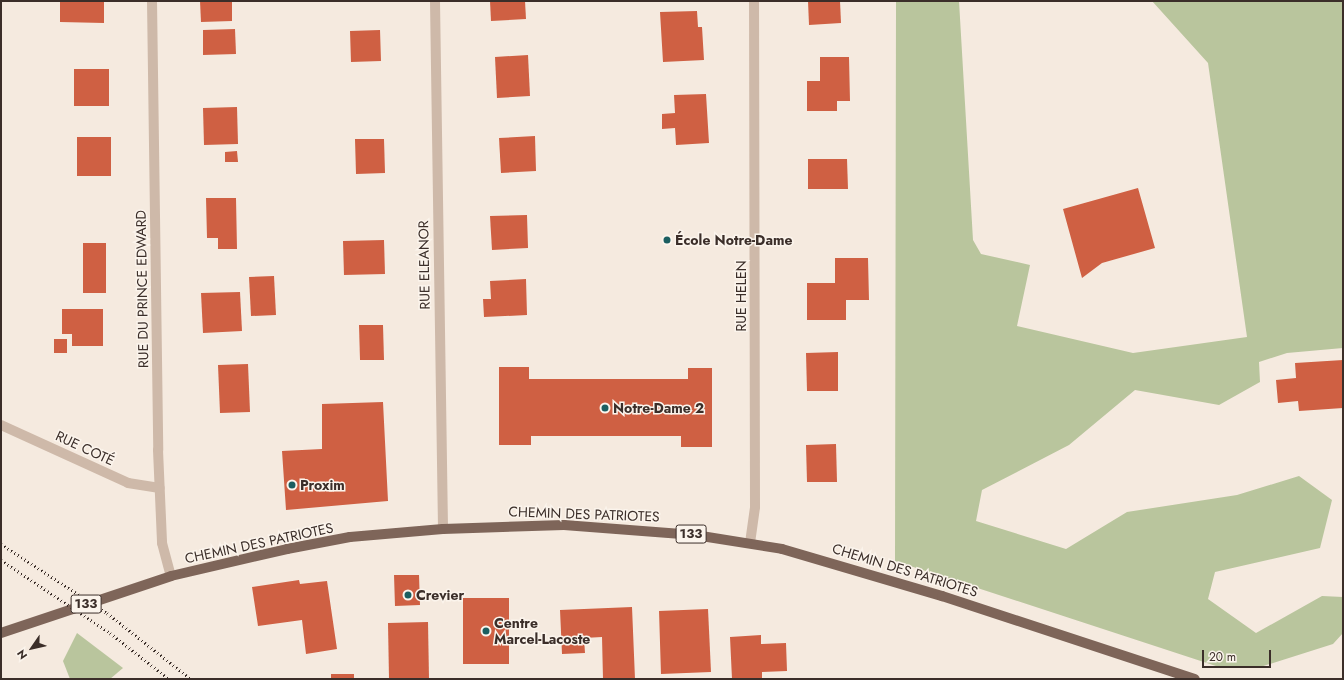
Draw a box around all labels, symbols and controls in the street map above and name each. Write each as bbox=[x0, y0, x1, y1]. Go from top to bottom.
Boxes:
street label: RUE DU PRINCE EDWARD bbox=[132, 210, 152, 368]
street label: RUE ELEANOR bbox=[415, 220, 433, 310]
place label: École Notre-Dame bbox=[675, 232, 792, 248]
marker: École Notre-Dame bbox=[662, 235, 672, 245]
street label: RUE HELEN bbox=[733, 260, 749, 332]
place label: Notre-Dame 2 bbox=[613, 400, 704, 416]
marker: Notre-Dame 2 bbox=[600, 403, 610, 413]
street label: RUE COTÉ bbox=[53, 427, 117, 469]
place label: Proxim bbox=[300, 477, 345, 493]
marker: Proxim bbox=[287, 480, 297, 490]
street label: CHEMIN DES PATRIOTES bbox=[508, 503, 660, 525]
street label: CHEMIN DES PATRIOTES bbox=[183, 519, 335, 567]
road number: 133 bbox=[675, 523, 707, 545]
street label: CHEMIN DES PATRIOTES bbox=[830, 540, 980, 600]
place label: Crevier bbox=[416, 587, 464, 603]
marker: Crevier bbox=[403, 590, 413, 600]
road number: 133 bbox=[70, 593, 102, 615]
place label: Centre Marcel-Lacoste bbox=[494, 615, 590, 648]
marker: Centre Marcel-Lacoste bbox=[481, 626, 491, 636]
north arrow bbox=[12, 628, 52, 668]
scale bar bbox=[1204, 642, 1273, 668]
text: N bbox=[13, 647, 31, 663]
text: 20 m bbox=[1209, 648, 1236, 666]

